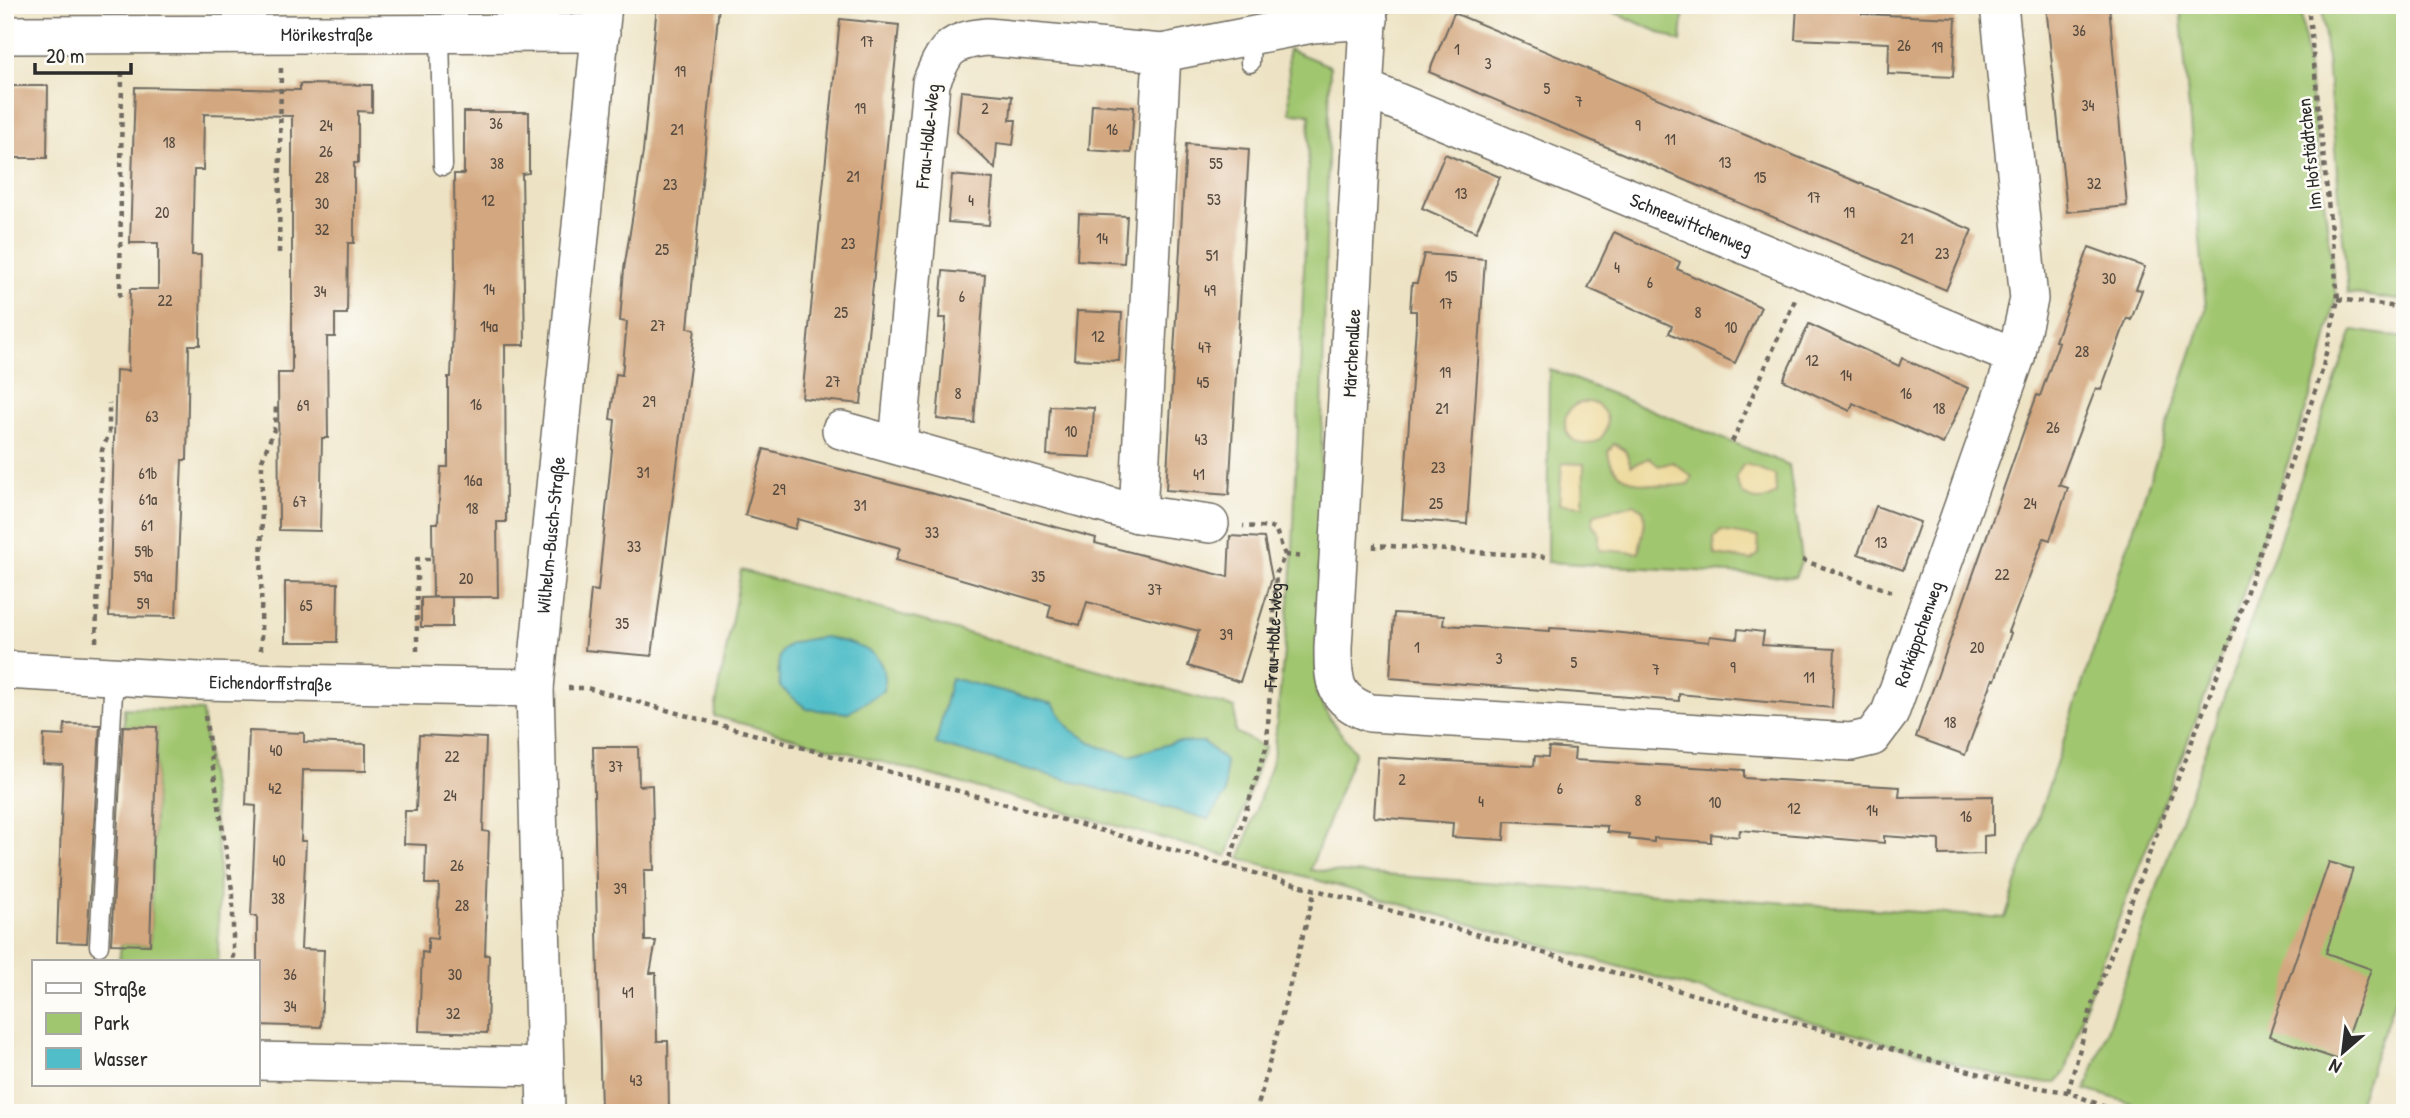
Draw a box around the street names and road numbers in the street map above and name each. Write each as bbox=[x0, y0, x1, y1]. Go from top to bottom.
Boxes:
street label: Mörikestraße bbox=[281, 21, 374, 47]
street label: Frau-Holle-Weg bbox=[908, 82, 945, 191]
street label: Im Hofstädtchen bbox=[2290, 97, 2328, 211]
street label: Schneewittchenweg bbox=[1626, 186, 1757, 260]
street label: Märchenallee bbox=[1336, 308, 1366, 398]
street label: Wilhelm-Busch-Straße bbox=[530, 455, 571, 615]
street label: Rotkäppchenweg bbox=[1887, 577, 1949, 690]
street label: Frau-Holle-Weg bbox=[1257, 582, 1289, 689]
street label: Eichendorffstraße bbox=[209, 668, 333, 697]

